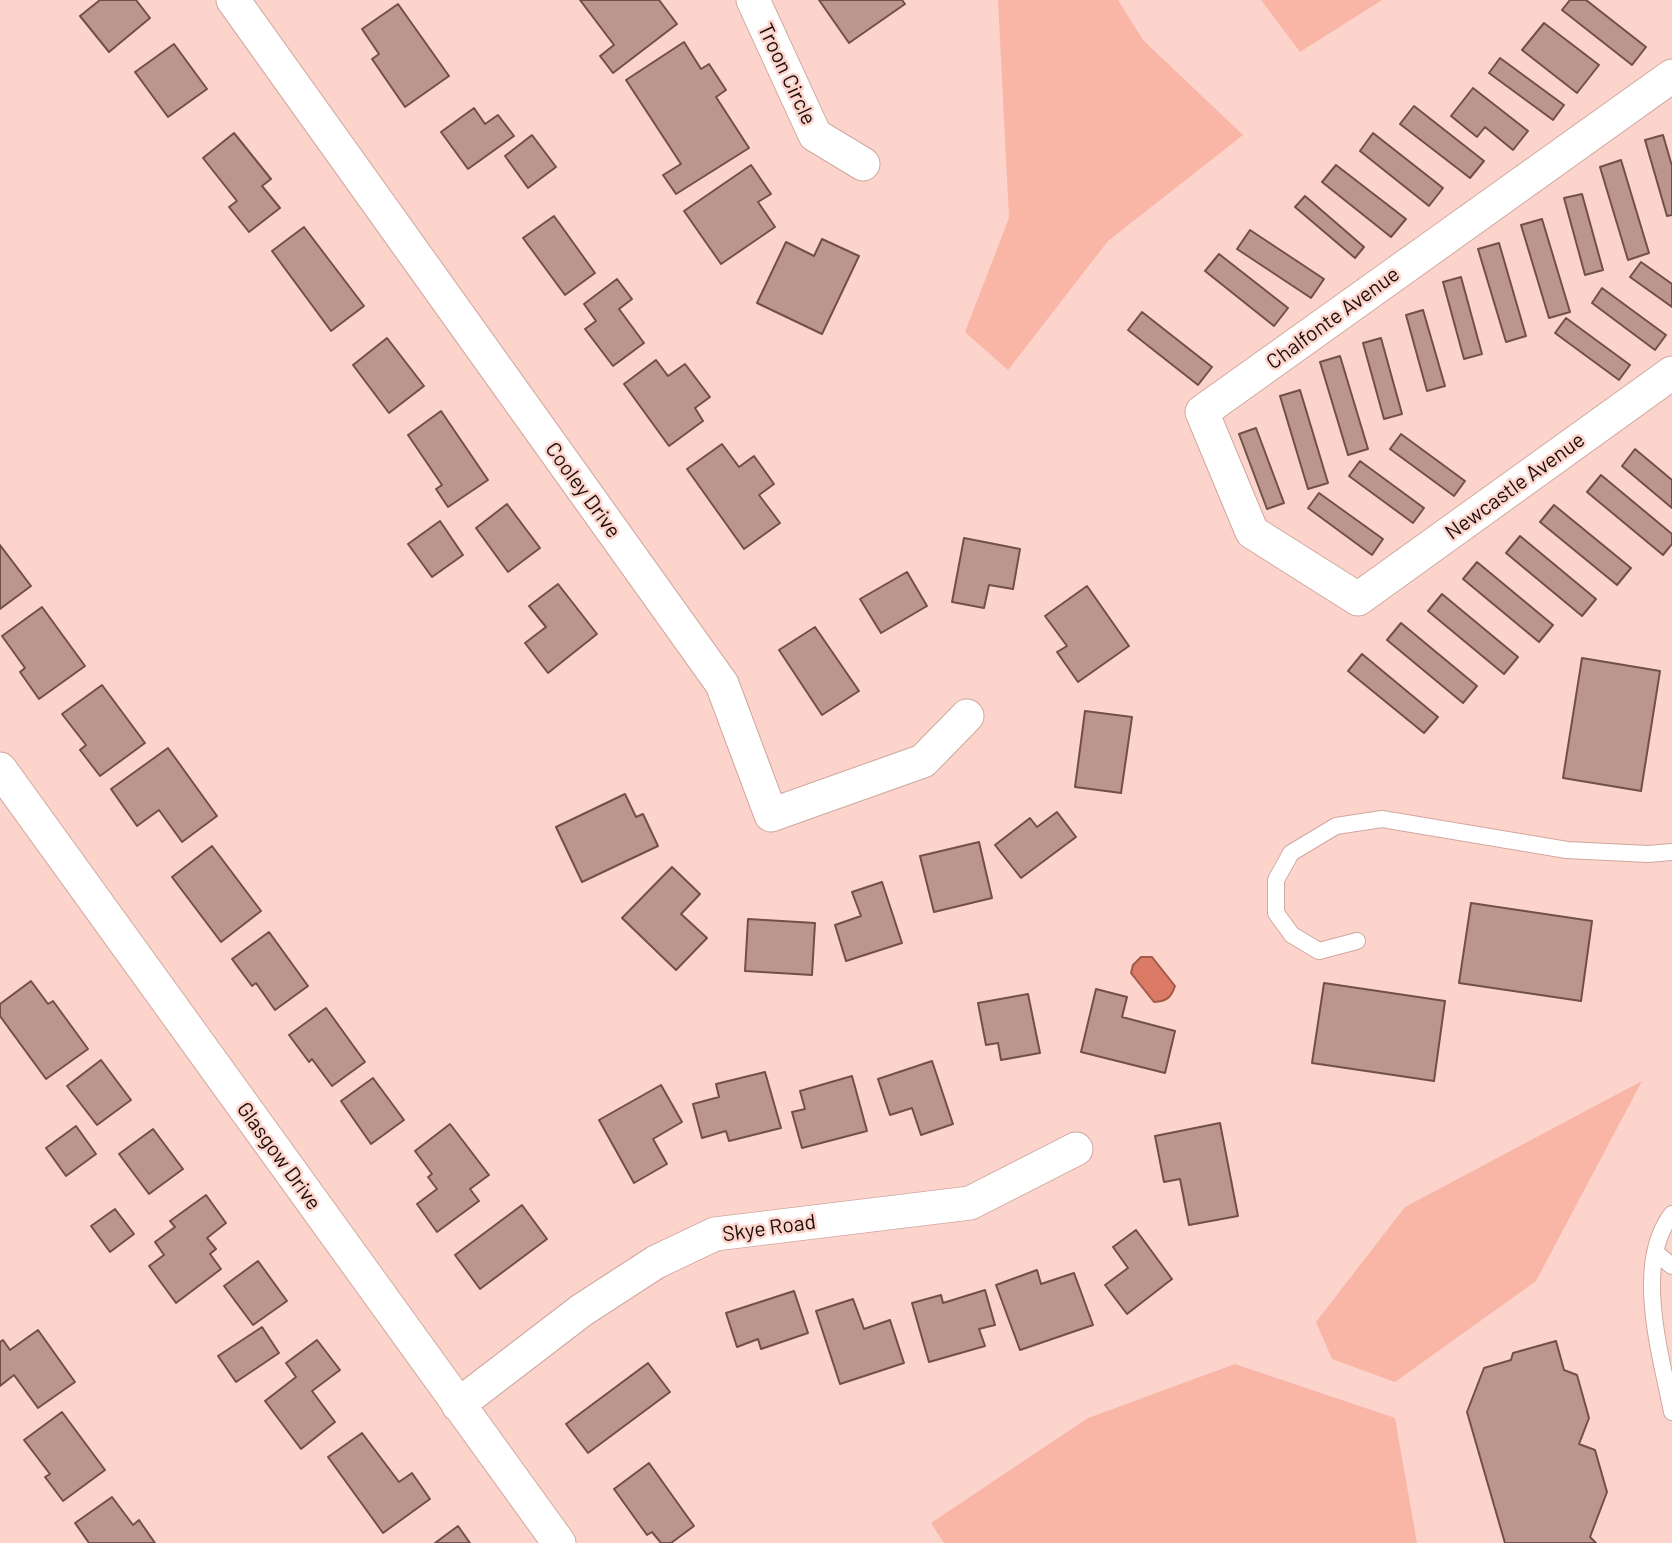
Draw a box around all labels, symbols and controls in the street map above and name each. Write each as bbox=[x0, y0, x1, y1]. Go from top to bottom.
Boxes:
street label: Troon Circle bbox=[752, 19, 822, 129]
street label: Chalfonte Avenue bbox=[1262, 261, 1404, 375]
street label: Newcastle Avenue bbox=[1440, 427, 1590, 545]
street label: Cooley Drive bbox=[540, 437, 626, 543]
street label: Glasgow Drive bbox=[232, 1097, 326, 1215]
street label: Skye Road bbox=[721, 1209, 817, 1247]

